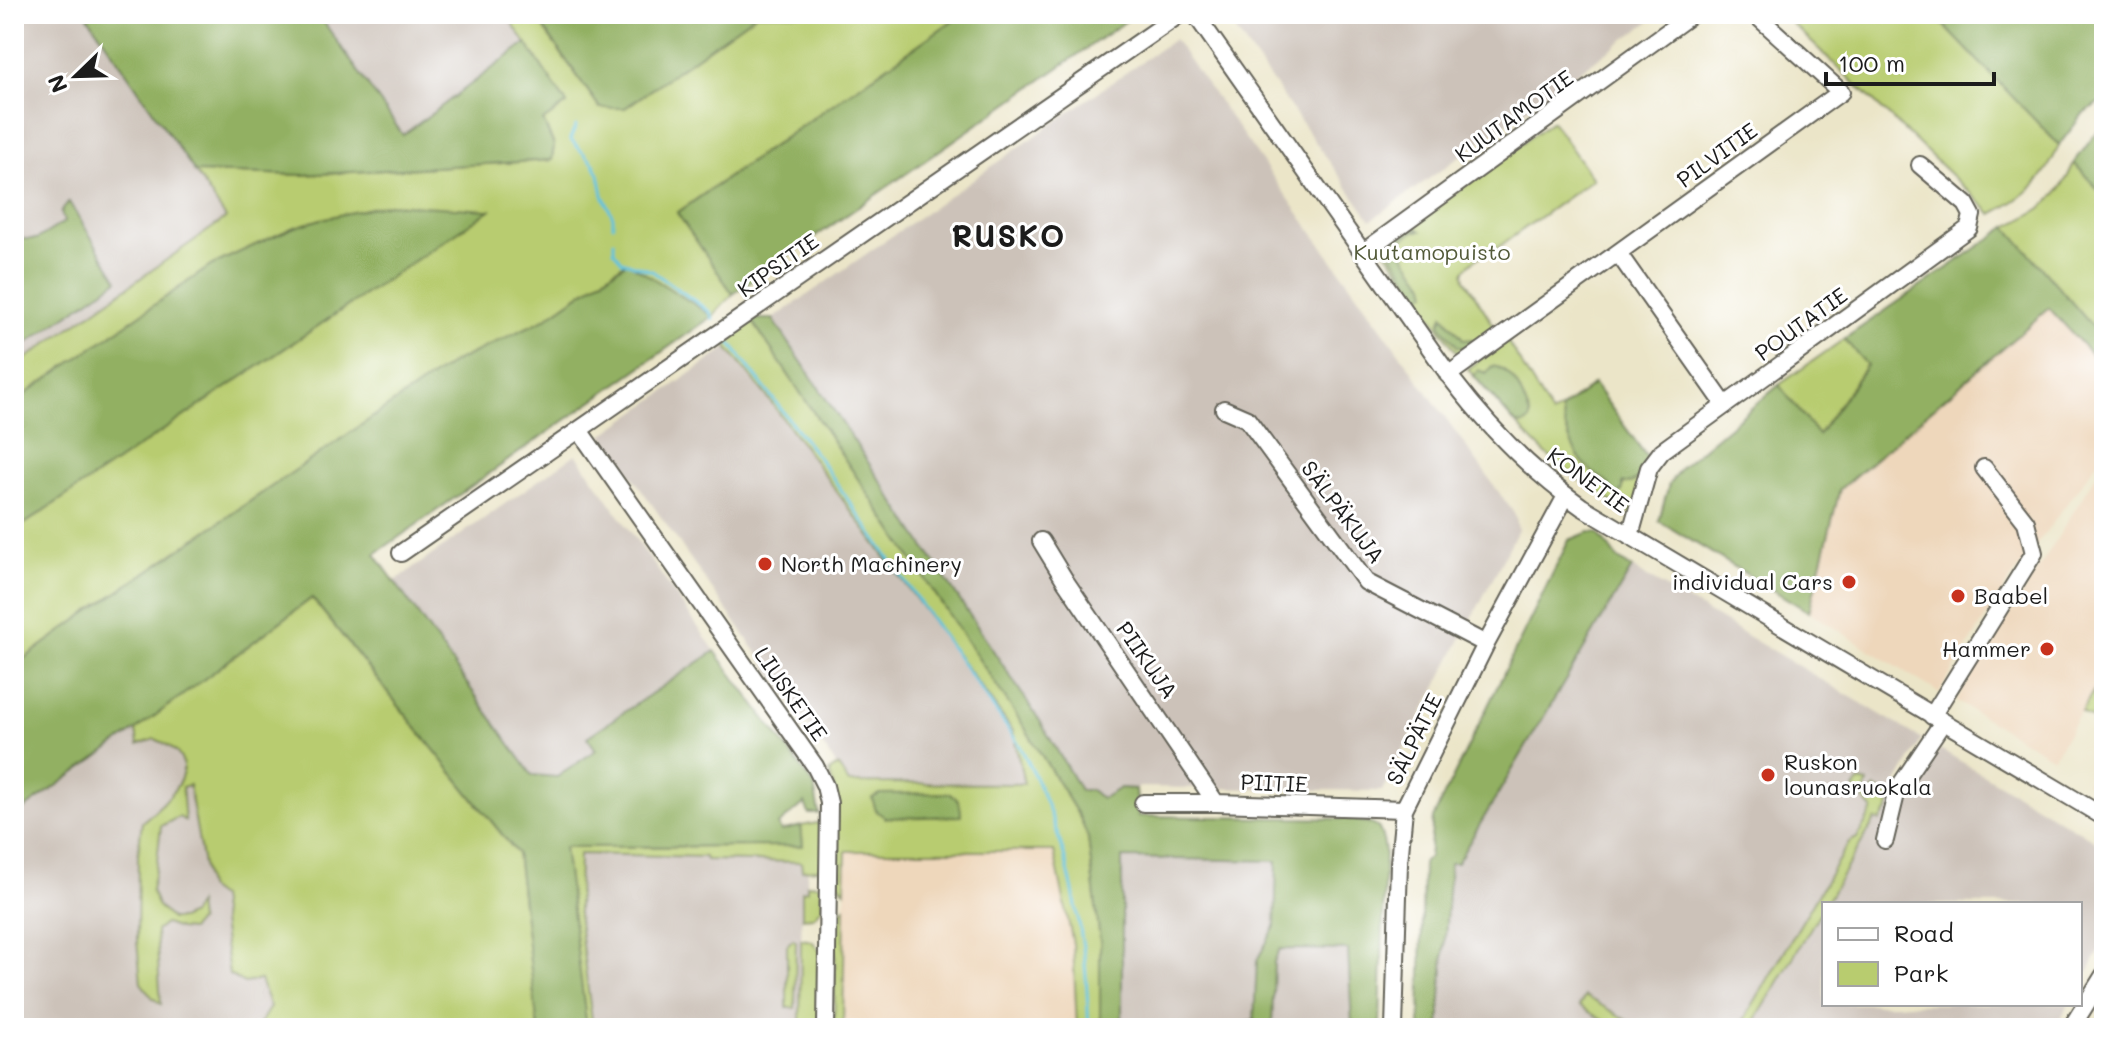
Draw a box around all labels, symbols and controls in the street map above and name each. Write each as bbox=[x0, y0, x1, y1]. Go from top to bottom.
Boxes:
north arrow bbox=[36, 36, 116, 116]
scale bar bbox=[1826, 36, 1994, 86]
text: 100 m bbox=[1838, 47, 1905, 78]
street label: KUUTAMOTIE bbox=[1449, 63, 1579, 168]
text: N bbox=[41, 71, 74, 97]
street label: PILVITIE bbox=[1671, 116, 1763, 194]
district label: RUSKO bbox=[952, 215, 1066, 255]
street label: KIPSITIE bbox=[731, 226, 824, 303]
park label: Kuutamopuisto bbox=[1353, 237, 1511, 266]
street label: POUTATIE bbox=[1749, 280, 1853, 367]
street label: KONETIE bbox=[1542, 440, 1635, 519]
street label: SÄLPÄKUJA bbox=[1295, 454, 1392, 569]
place label: North Machinery bbox=[781, 549, 962, 578]
marker: North Machinery bbox=[756, 555, 774, 573]
place label: individual Cars bbox=[1672, 567, 1833, 596]
marker: individual Cars bbox=[1840, 573, 1858, 591]
place label: Baabel bbox=[1974, 581, 2048, 610]
marker: Baabel bbox=[1949, 587, 1967, 605]
street label: PIIKUJA bbox=[1110, 615, 1185, 704]
place label: Hammer bbox=[1942, 634, 2031, 663]
marker: Hammer bbox=[2038, 640, 2056, 658]
street label: LIUSKETIE bbox=[748, 641, 834, 747]
street label: SÄLPÄTIE bbox=[1379, 688, 1448, 789]
place label: Ruskon lounasruokala bbox=[1784, 747, 1932, 801]
marker: Ruskon lounasruokala bbox=[1759, 766, 1777, 784]
street label: PIITIE bbox=[1240, 767, 1308, 798]
legend bbox=[1822, 902, 2082, 1006]
text: Road bbox=[1894, 917, 1954, 948]
text: Park bbox=[1894, 957, 1948, 988]

